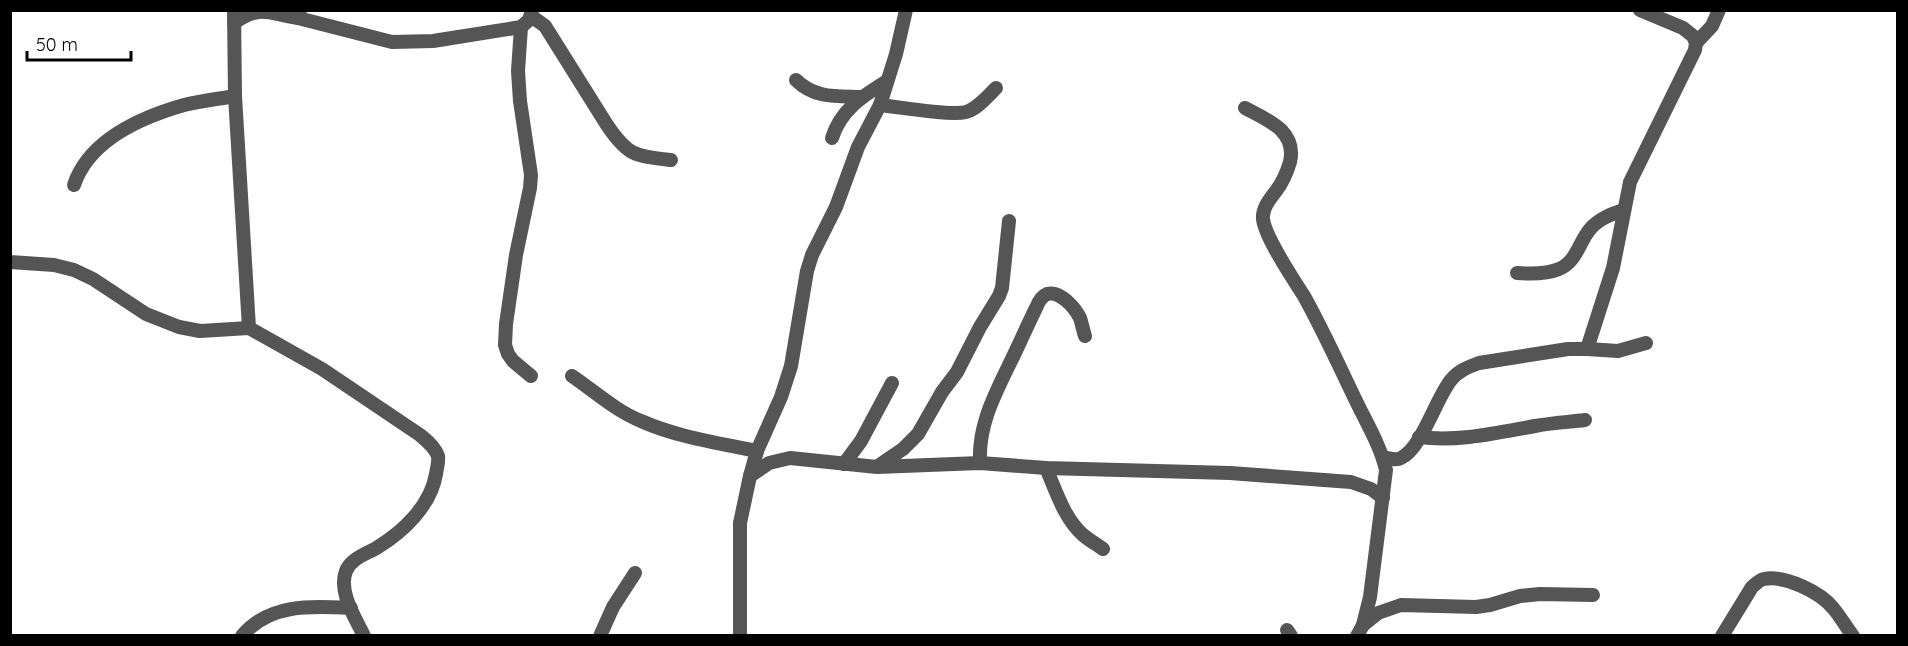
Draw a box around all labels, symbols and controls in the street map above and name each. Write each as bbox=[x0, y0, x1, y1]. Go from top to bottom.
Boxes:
scale bar bbox=[27, 24, 130, 62]
text: 50 m bbox=[36, 33, 78, 56]

